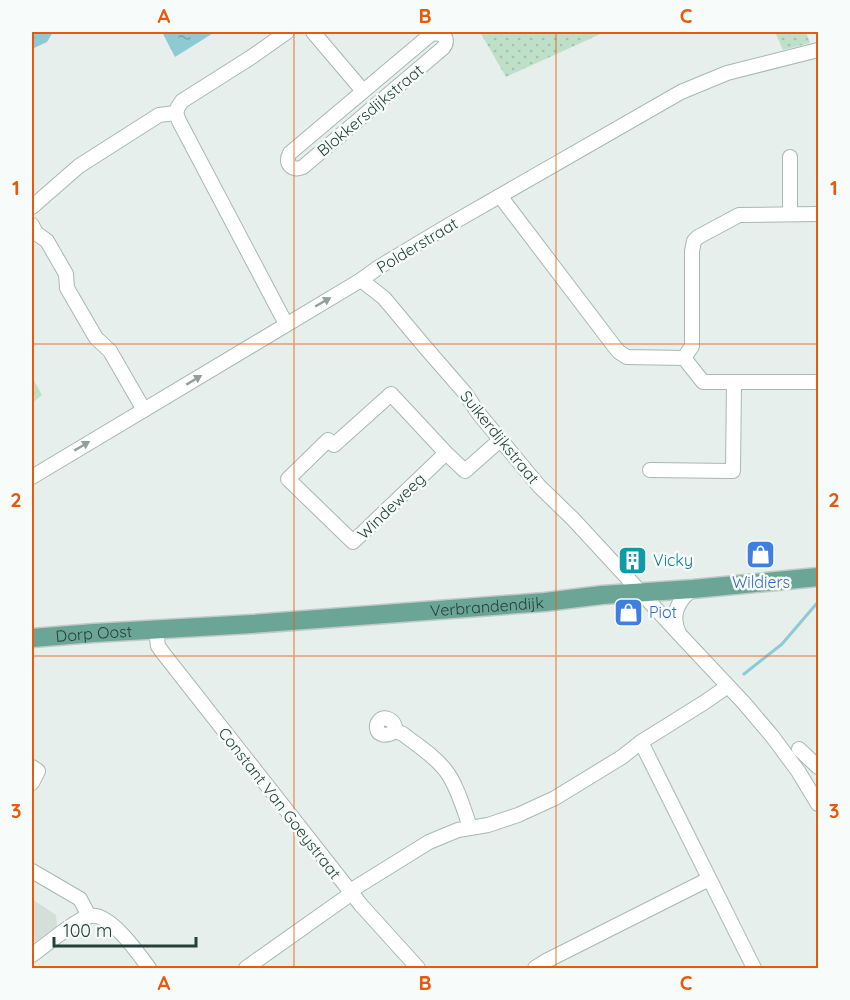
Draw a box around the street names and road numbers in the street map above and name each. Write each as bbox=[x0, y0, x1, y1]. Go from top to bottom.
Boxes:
street label: Blokkersdijkstraat bbox=[313, 60, 427, 160]
street label: Polderstraat bbox=[373, 213, 461, 277]
street label: Suikerdijkstraat bbox=[456, 386, 544, 488]
street label: Windeweeg bbox=[353, 469, 429, 543]
street label: Verbrandendijk bbox=[429, 592, 545, 621]
street label: Dorp Oost bbox=[55, 621, 133, 646]
street label: Constant Van Goeystraat bbox=[214, 723, 346, 883]

